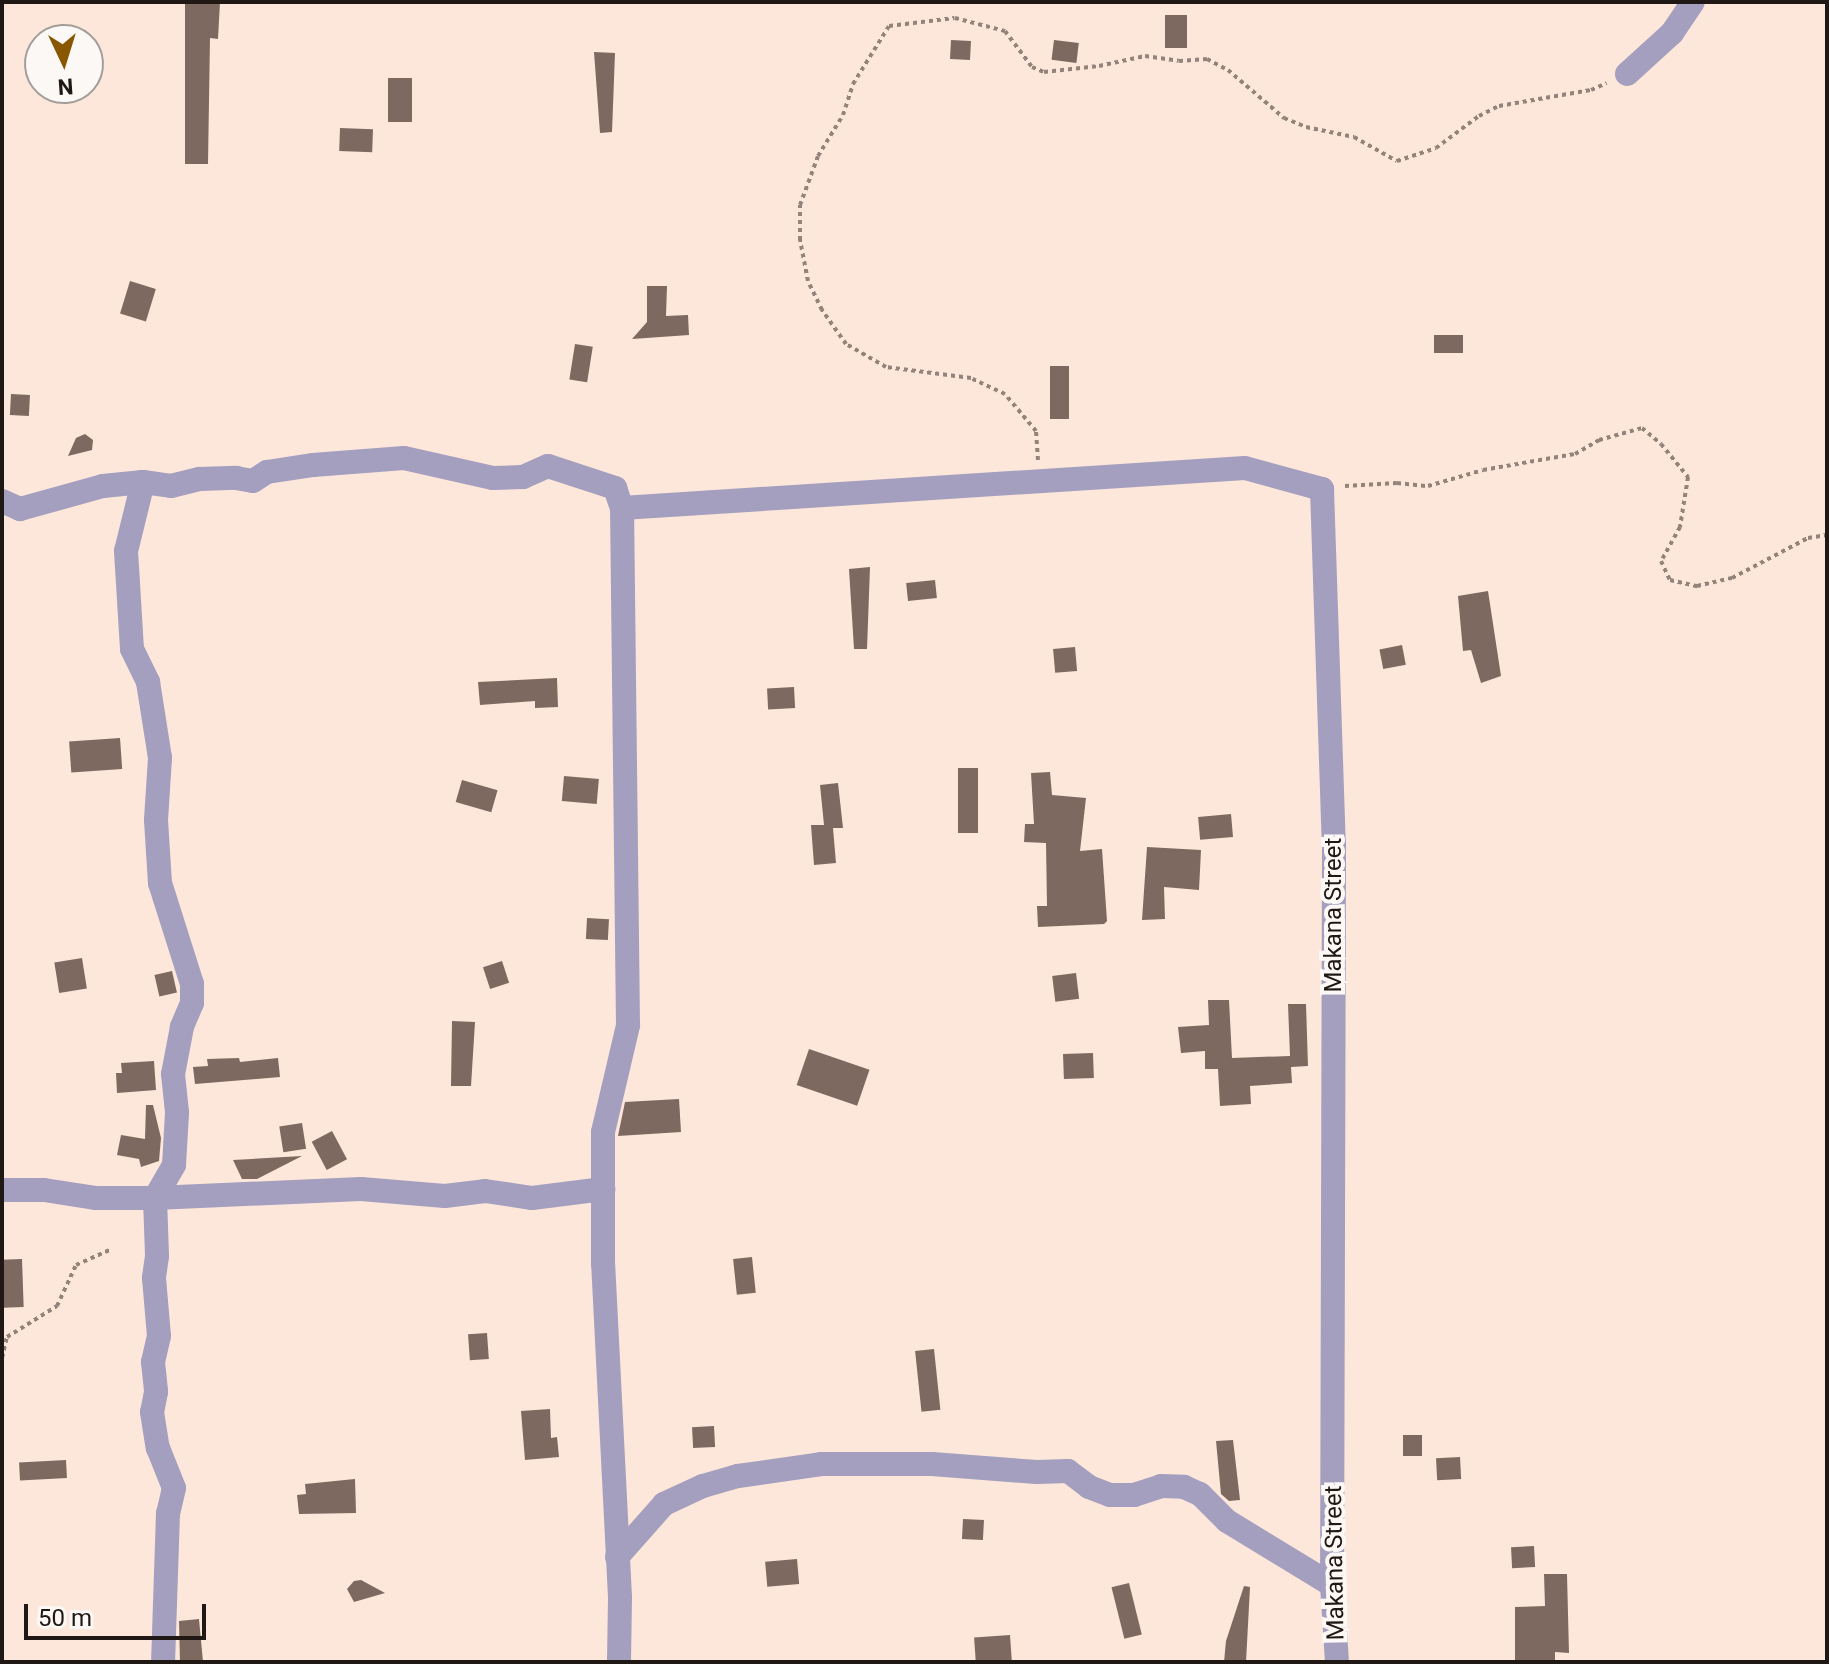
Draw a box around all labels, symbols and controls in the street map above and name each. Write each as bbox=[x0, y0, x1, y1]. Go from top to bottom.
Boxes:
north arrow bbox=[24, 24, 104, 104]
text: N bbox=[57, 73, 74, 99]
street label: Makana Street bbox=[1320, 838, 1348, 992]
street label: Makana Street bbox=[1319, 1485, 1351, 1641]
scale bar bbox=[28, 1588, 210, 1638]
text: 50 m bbox=[38, 1604, 92, 1632]

